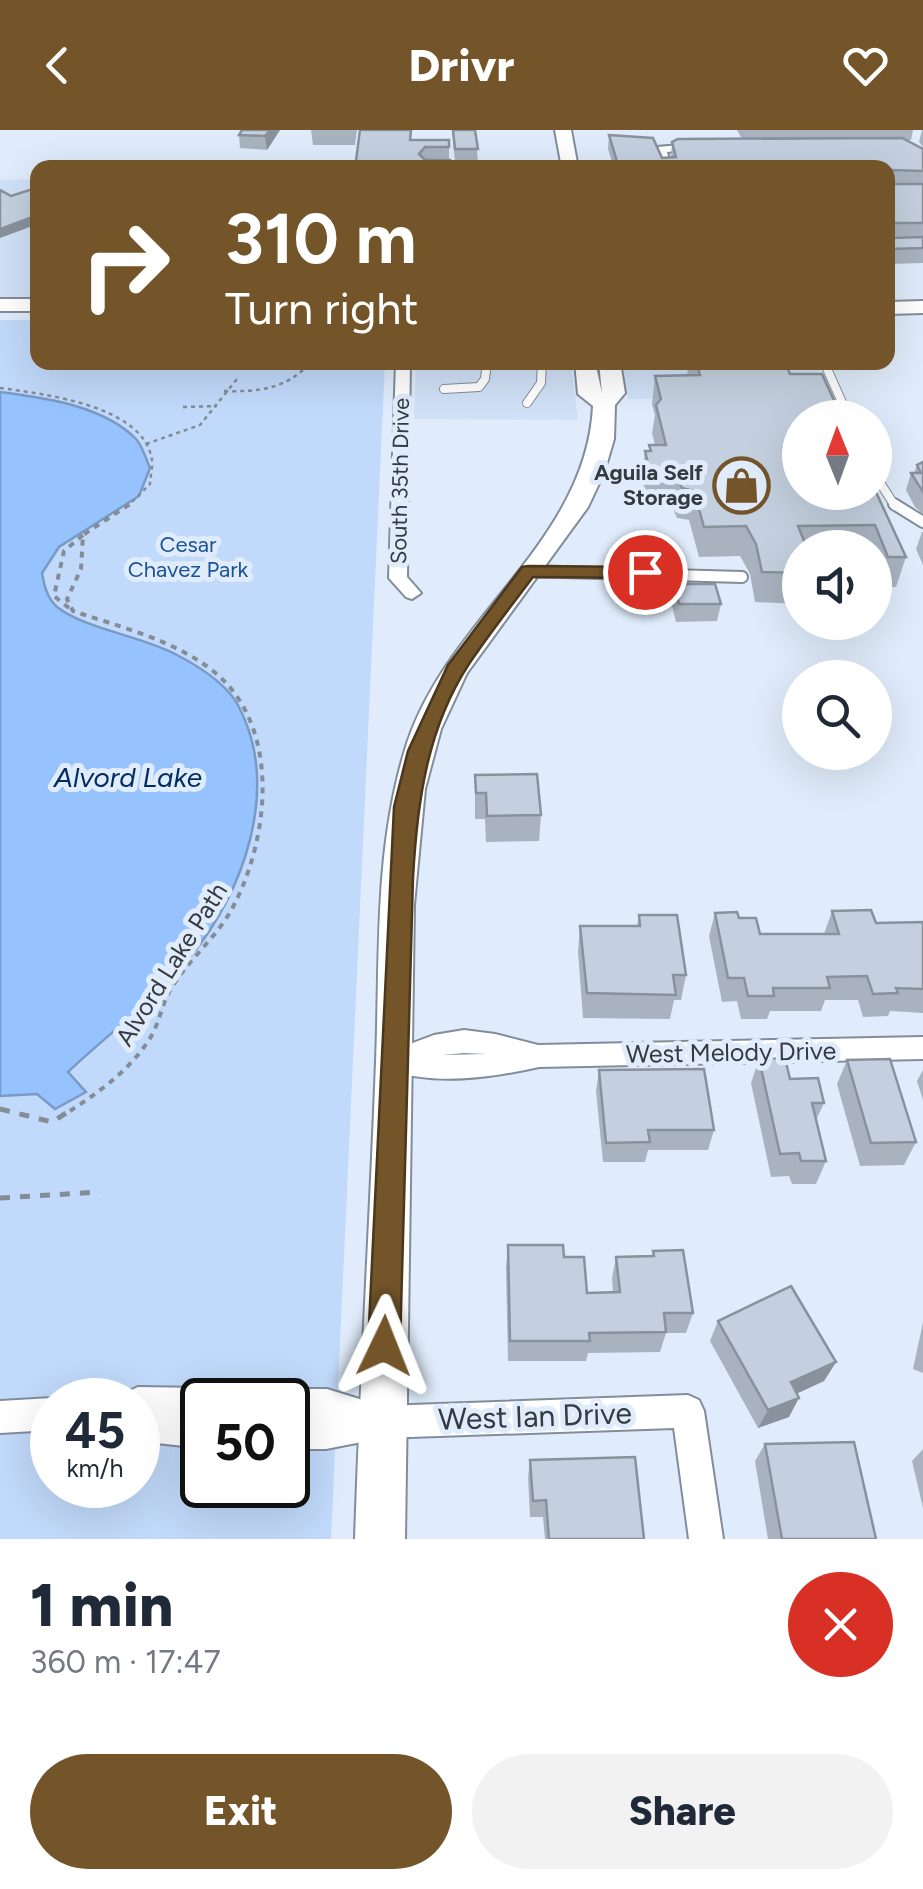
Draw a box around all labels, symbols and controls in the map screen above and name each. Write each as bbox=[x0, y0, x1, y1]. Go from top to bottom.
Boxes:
icon: back bbox=[30, 38, 85, 93]
text: Drivr bbox=[409, 38, 514, 92]
icon: heart bbox=[838, 38, 893, 93]
text: 310 m bbox=[225, 196, 417, 281]
icon: right bbox=[60, 200, 190, 330]
text: Turn right bbox=[225, 281, 418, 335]
street label: South 35th Drive bbox=[385, 398, 415, 564]
north arrow bbox=[782, 400, 892, 510]
map controls bbox=[782, 400, 892, 770]
shop icon: Aguila Self Storage bbox=[712, 455, 772, 515]
place label: Aguila Self Storage bbox=[594, 459, 703, 511]
pin bbox=[603, 530, 688, 615]
button: sound bbox=[782, 530, 892, 640]
park label: Cesar Chavez Park bbox=[128, 531, 249, 583]
icon: arrive bbox=[618, 545, 673, 600]
button: search bbox=[782, 660, 892, 770]
water label: Alvord Lake bbox=[53, 760, 202, 794]
street label: Alvord Lake Path bbox=[109, 877, 233, 1051]
street label: West Melody Drive bbox=[626, 1035, 836, 1069]
position arrow bbox=[332, 1294, 436, 1398]
speed limit sign: 50 bbox=[180, 1378, 310, 1508]
street label: West Ian Drive bbox=[438, 1394, 632, 1438]
text: 45 bbox=[65, 1400, 125, 1461]
text: km/h bbox=[66, 1453, 124, 1483]
text: 1 min bbox=[30, 1569, 173, 1641]
button: close bbox=[788, 1572, 893, 1677]
text: 360 m · 17:47 bbox=[30, 1643, 221, 1681]
button: Exit bbox=[30, 1754, 452, 1869]
button: Share bbox=[472, 1754, 893, 1869]

